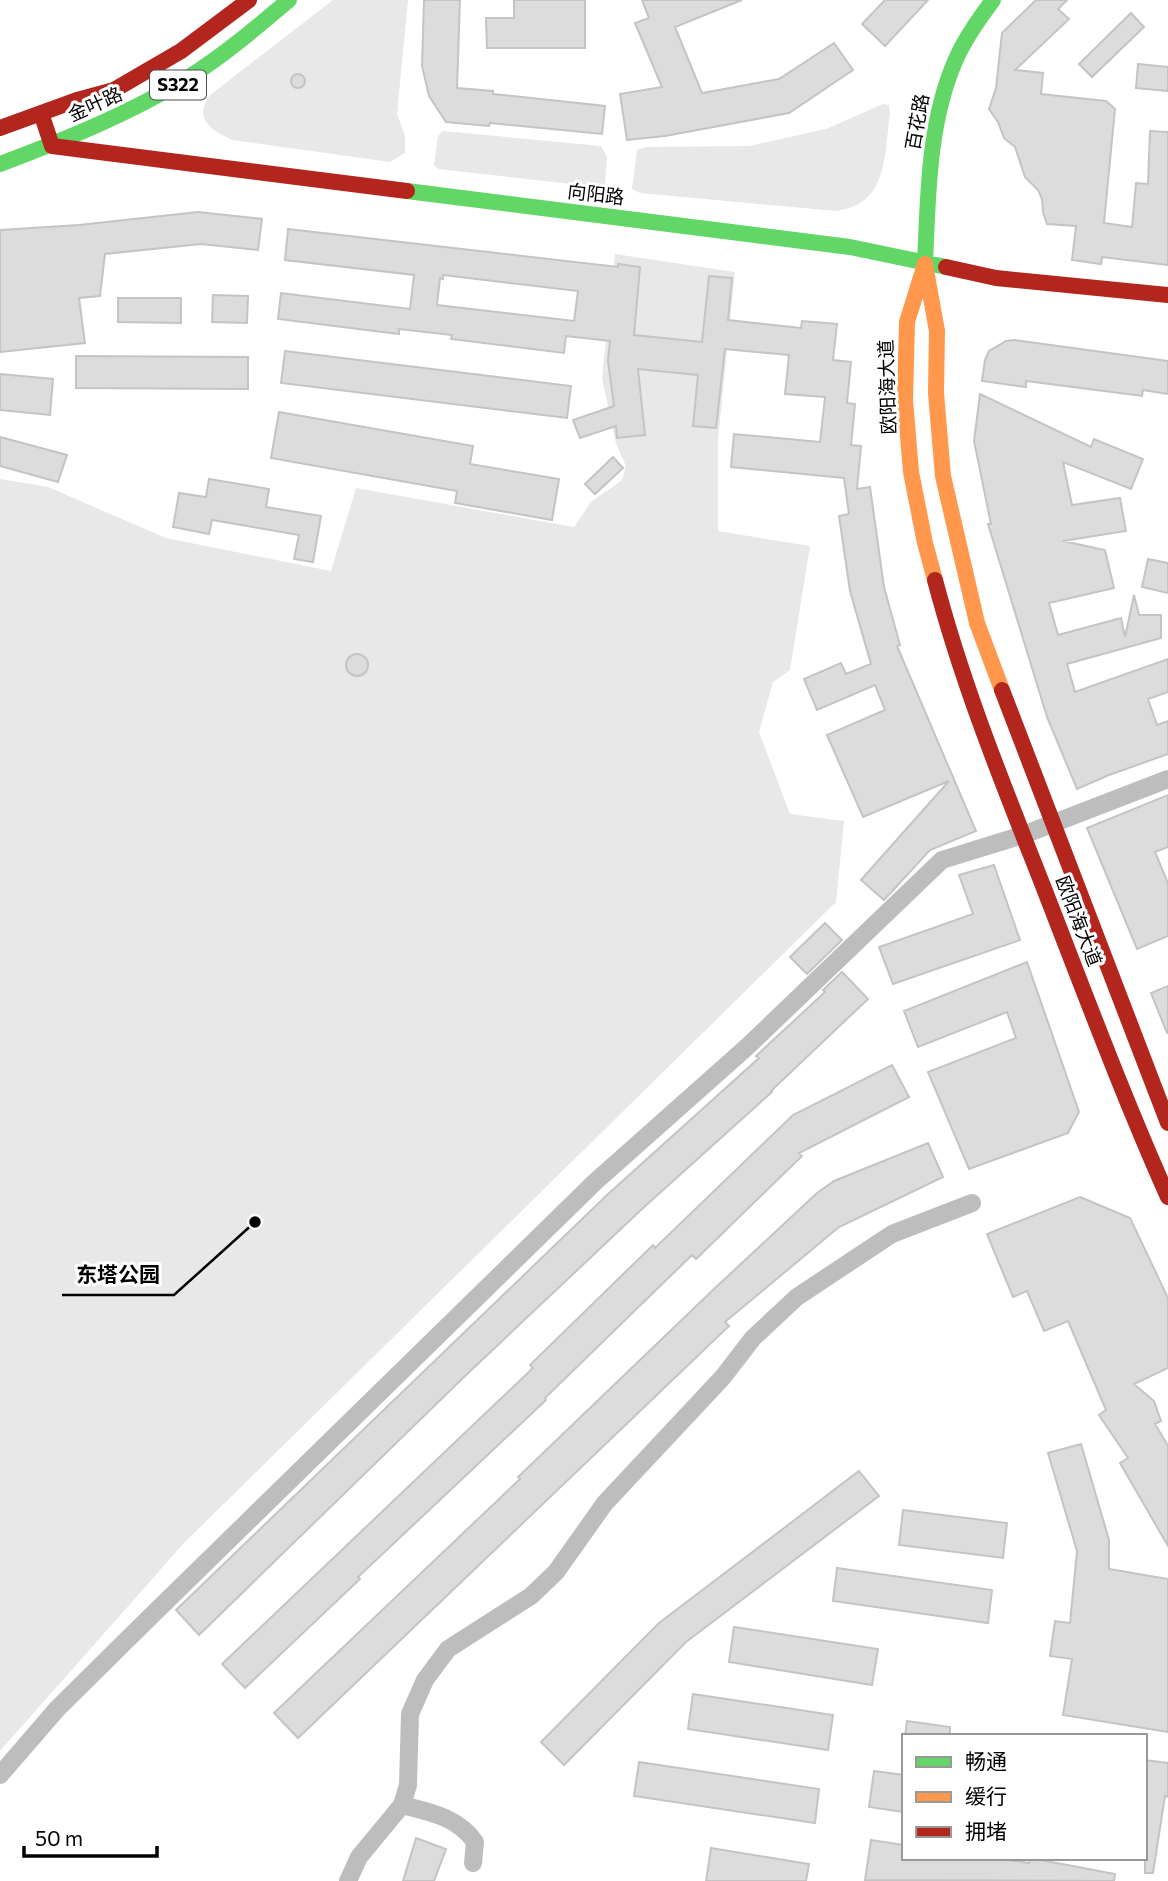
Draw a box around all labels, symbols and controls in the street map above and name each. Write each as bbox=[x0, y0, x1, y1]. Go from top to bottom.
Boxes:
road number: S322 bbox=[150, 70, 206, 100]
street label: 金叶路 bbox=[64, 81, 126, 126]
street label: 百花路 bbox=[900, 92, 933, 152]
street label: 向阳路 bbox=[566, 179, 626, 208]
street label: 欧阳海大道 bbox=[873, 339, 900, 435]
street label: 欧阳海大道 bbox=[1052, 872, 1107, 969]
callout: 东塔公园 bbox=[62, 1253, 174, 1295]
text: 东塔公园 bbox=[76, 1261, 160, 1286]
legend bbox=[902, 1734, 1147, 1860]
text: 畅通 bbox=[965, 1748, 1007, 1773]
text: 缓行 bbox=[965, 1783, 1007, 1808]
scale bar bbox=[24, 1814, 158, 1858]
text: 拥堵 bbox=[965, 1818, 1007, 1843]
text: 50 m bbox=[35, 1825, 83, 1850]

